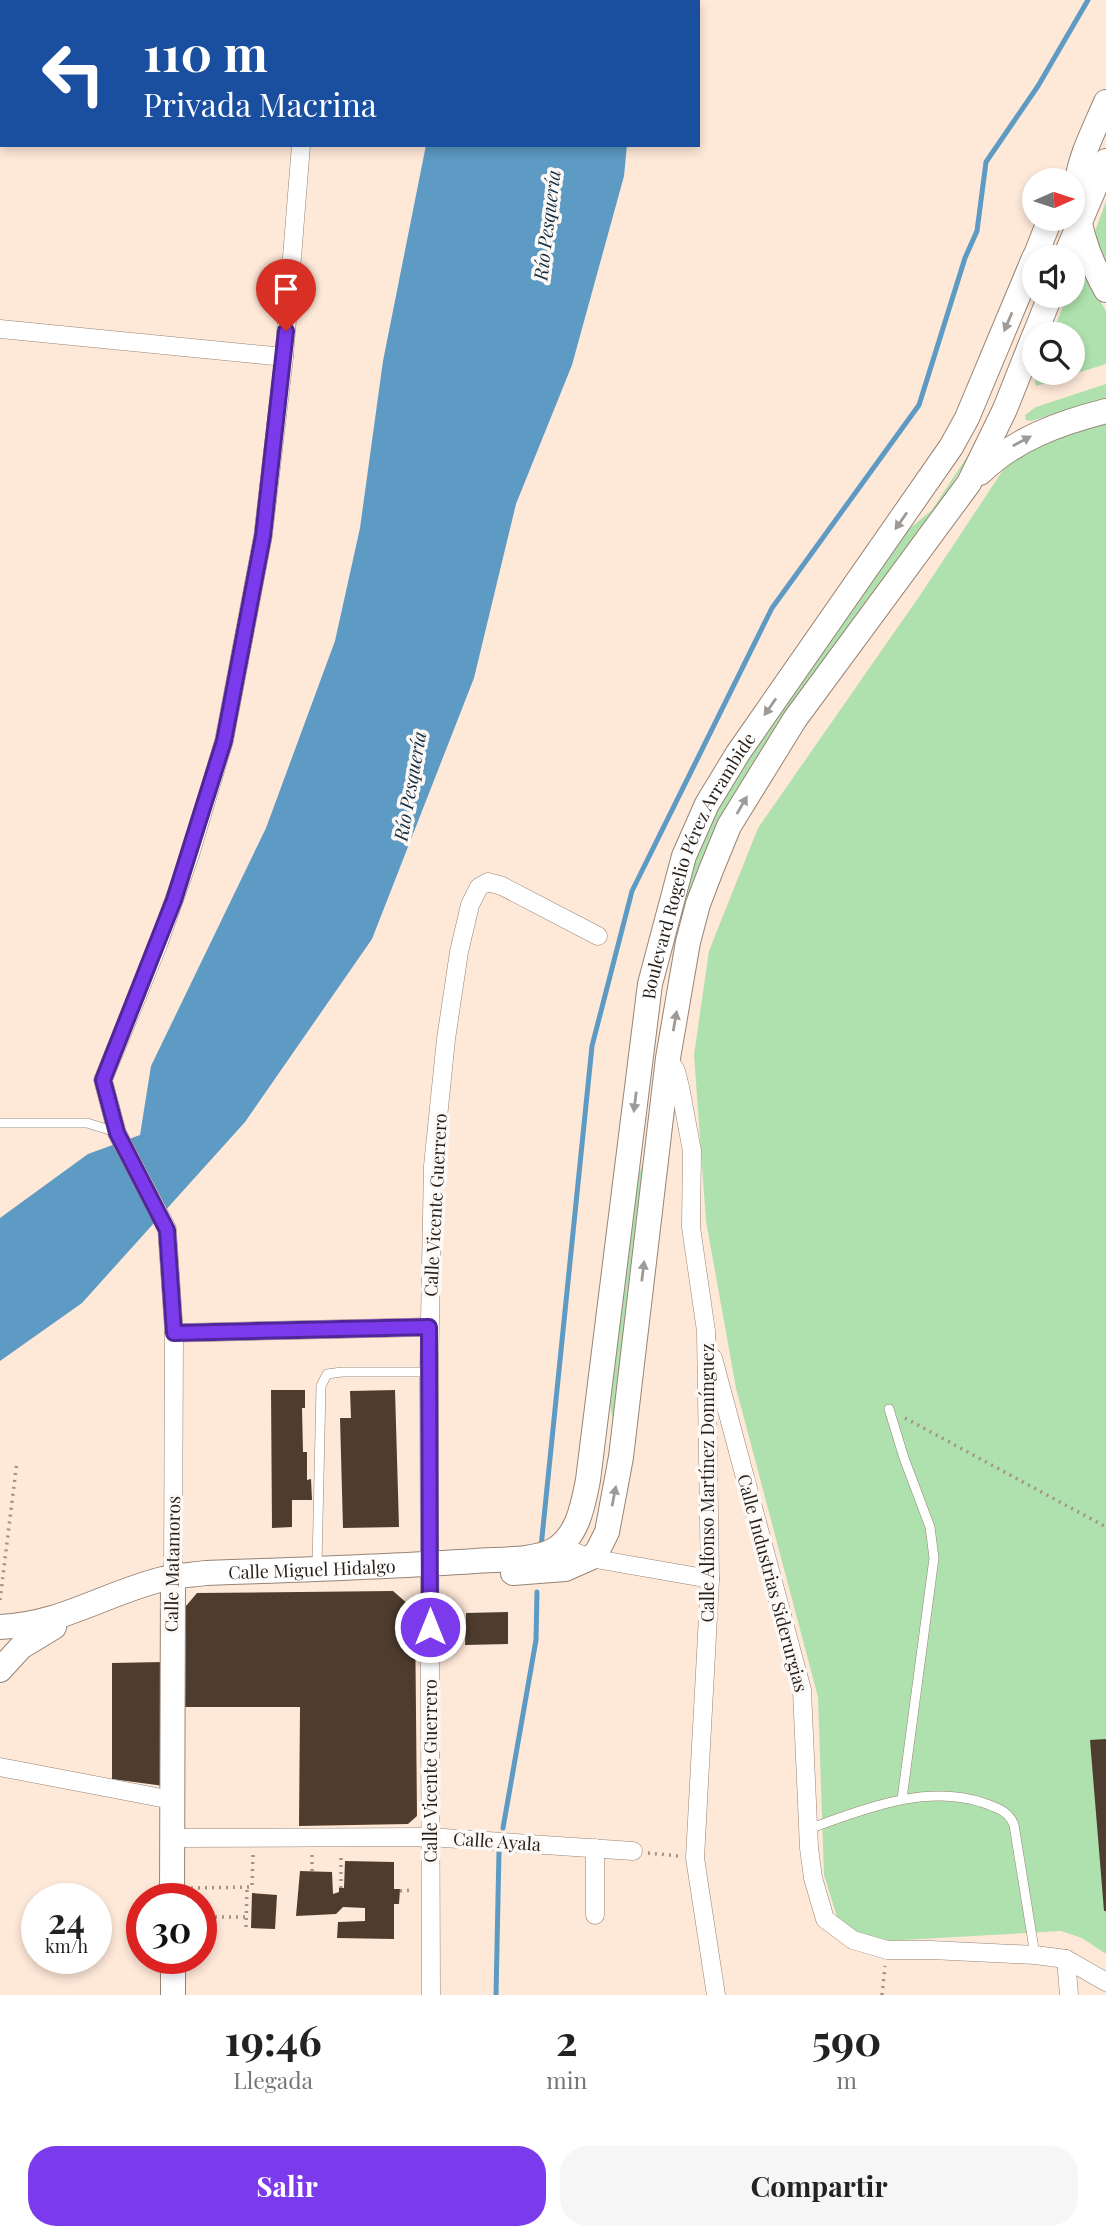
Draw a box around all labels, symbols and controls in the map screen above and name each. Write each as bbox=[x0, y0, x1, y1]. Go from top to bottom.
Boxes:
text: 110 m bbox=[143, 19, 268, 84]
icon: left bbox=[28, 28, 119, 119]
text: Privada Macrina bbox=[143, 82, 377, 125]
water label: Río Pesquería bbox=[526, 168, 566, 283]
north arrow bbox=[1022, 168, 1085, 231]
map controls bbox=[1022, 168, 1085, 385]
button: sound bbox=[1022, 245, 1085, 308]
pin bbox=[256, 259, 316, 331]
icon: arrive bbox=[267, 270, 305, 308]
one-way arrow bbox=[1003, 311, 1014, 332]
button: search bbox=[1022, 322, 1085, 385]
one-way arrow bbox=[1012, 436, 1032, 447]
one-way arrow bbox=[894, 511, 907, 531]
one-way arrow bbox=[763, 698, 777, 716]
street label: Boulevard Rogelio Pérez Arrambide bbox=[636, 728, 761, 1001]
water label: Río Pesquería bbox=[386, 729, 431, 844]
one-way arrow bbox=[736, 795, 748, 814]
one-way arrow bbox=[670, 1009, 681, 1031]
one-way arrow bbox=[629, 1091, 640, 1113]
street label: Calle Vicente Guerrero bbox=[418, 1113, 452, 1297]
one-way arrow bbox=[638, 1259, 649, 1281]
street label: Calle Alfonso Martínez Domínguez bbox=[695, 1343, 719, 1623]
street label: Calle Industrias Siderurgias bbox=[732, 1471, 814, 1695]
one-way arrow bbox=[609, 1485, 620, 1507]
street label: Calle Matamoros bbox=[159, 1496, 185, 1632]
street label: Calle Miguel Hidalgo bbox=[228, 1554, 396, 1584]
position arrow bbox=[393, 1590, 467, 1664]
street label: Calle Vicente Guerrero bbox=[418, 1679, 442, 1863]
street label: Calle Ayala bbox=[452, 1826, 542, 1856]
speed limit sign: 30 bbox=[126, 1883, 217, 1974]
text: 24 bbox=[48, 1896, 85, 1943]
text: km/h bbox=[45, 1934, 88, 1958]
text: 19:46 bbox=[225, 2011, 322, 2067]
text: 2 bbox=[556, 2011, 578, 2067]
text: 590 bbox=[812, 2011, 881, 2067]
text: Llegada bbox=[233, 2064, 313, 2095]
text: min bbox=[546, 2064, 587, 2095]
text: m bbox=[836, 2064, 857, 2095]
button: Salir bbox=[28, 2146, 546, 2226]
button: Compartir bbox=[560, 2146, 1078, 2226]

